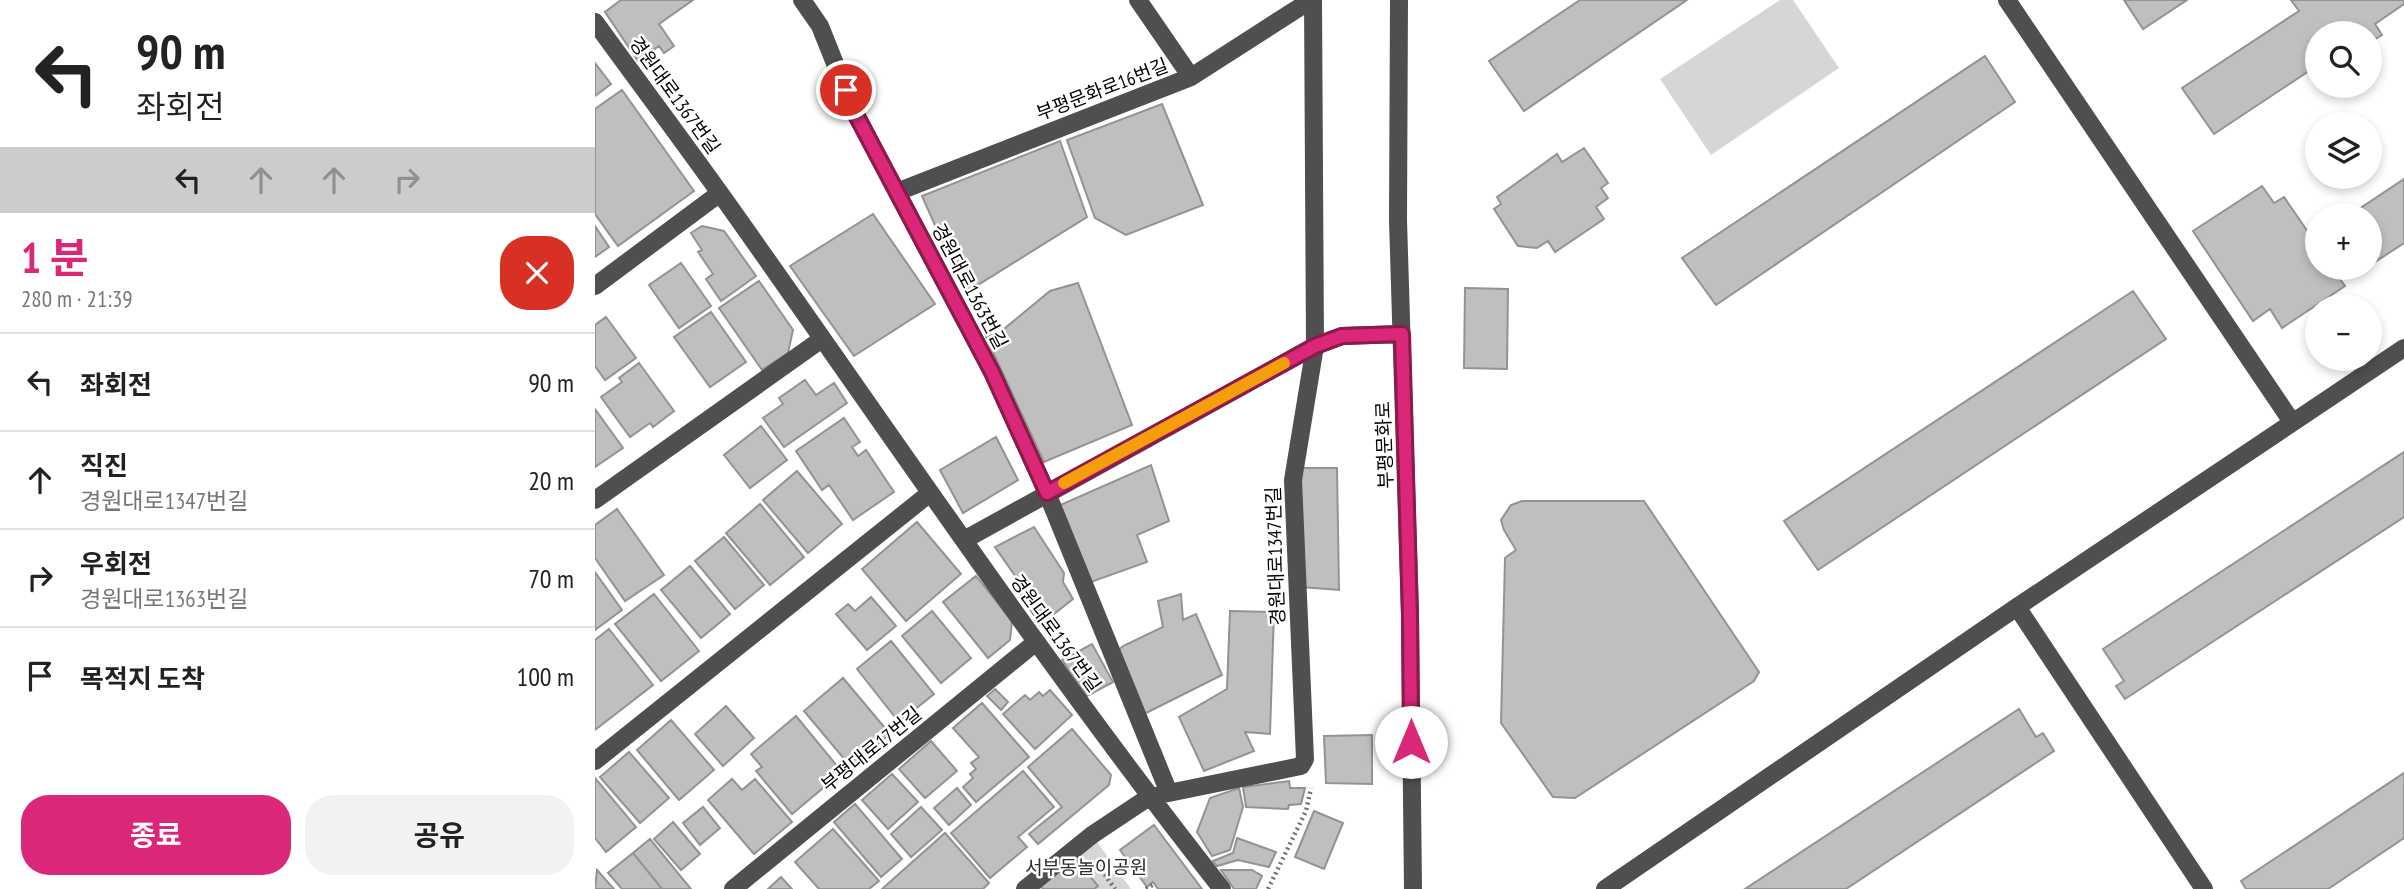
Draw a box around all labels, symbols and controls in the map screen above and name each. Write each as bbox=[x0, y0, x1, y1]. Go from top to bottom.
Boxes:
text: 90 m bbox=[136, 19, 225, 83]
map controls bbox=[2305, 21, 2382, 371]
button: search bbox=[2305, 21, 2382, 98]
icon: left bbox=[21, 28, 112, 119]
street label: 경원대로1367번길 bbox=[624, 32, 726, 158]
street label: 부평문화로16번길 bbox=[1033, 53, 1171, 125]
pin bbox=[816, 60, 876, 120]
icon: arrive bbox=[827, 71, 865, 109]
text: 좌회전 bbox=[136, 85, 224, 127]
button: layers bbox=[2305, 112, 2382, 189]
icon: left bbox=[169, 161, 207, 199]
icon: ahead bbox=[242, 161, 280, 199]
icon: ahead bbox=[315, 161, 353, 199]
icon: right bbox=[388, 161, 426, 199]
button: + bbox=[2305, 203, 2382, 280]
street label: 경원대로1363번길 bbox=[927, 219, 1013, 353]
text: 1 분 bbox=[21, 230, 88, 285]
button: close bbox=[500, 236, 574, 310]
text: 280 m · 21:39 bbox=[21, 284, 133, 313]
button: − bbox=[2305, 294, 2382, 371]
icon: left bbox=[21, 363, 59, 401]
text: 90 m bbox=[528, 366, 574, 399]
text: 좌회전 bbox=[80, 368, 152, 401]
street label: 부평문화로 bbox=[1370, 401, 1398, 489]
text: 직진 bbox=[80, 449, 128, 482]
icon: ahead bbox=[21, 461, 59, 499]
text: 20 m bbox=[528, 464, 574, 497]
text: 경원대로1347번길 bbox=[80, 486, 248, 515]
street label: 경원대로1347번길 bbox=[1261, 486, 1289, 626]
text: 우회전 bbox=[80, 547, 152, 580]
icon: right bbox=[21, 559, 59, 597]
text: 70 m bbox=[528, 562, 574, 595]
street label: 경원대로1367번길 bbox=[1005, 570, 1107, 696]
text: 경원대로1363번길 bbox=[80, 584, 248, 613]
icon: arrive bbox=[21, 657, 59, 695]
text: 100 m bbox=[516, 660, 574, 693]
text: 목적지 도착 bbox=[80, 662, 205, 695]
street label: 부평대로17번길 bbox=[816, 701, 926, 797]
position arrow bbox=[1374, 705, 1448, 779]
button: 종료 bbox=[21, 795, 291, 875]
button: 공유 bbox=[305, 795, 574, 875]
park label: 서부동놀이공원 bbox=[1025, 855, 1147, 879]

